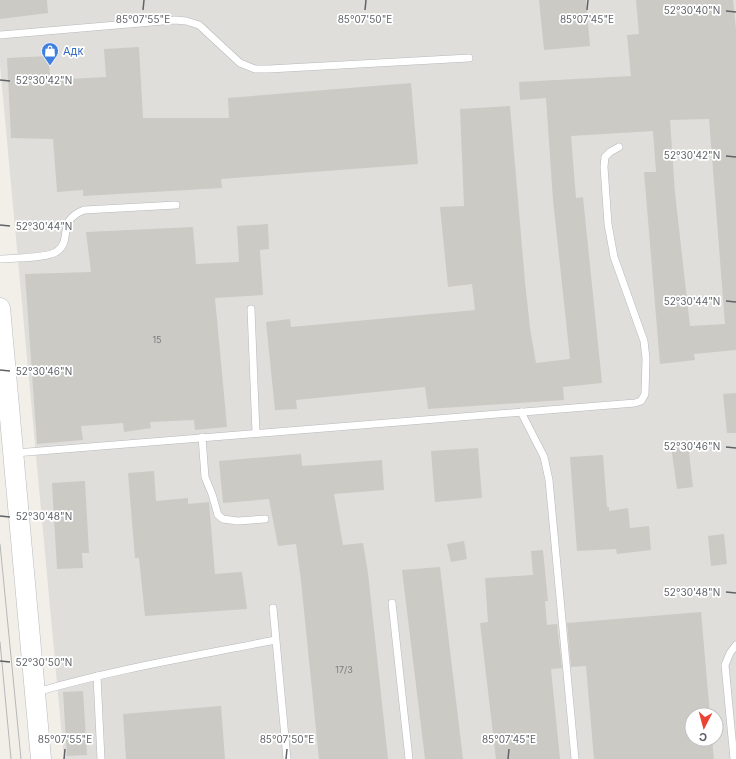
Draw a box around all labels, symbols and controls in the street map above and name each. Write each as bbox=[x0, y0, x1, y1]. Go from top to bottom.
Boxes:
text: 52°30'40"N bbox=[664, 4, 720, 16]
text: 85°07'55"E bbox=[116, 13, 170, 25]
text: 85°07'50"E bbox=[338, 13, 392, 25]
text: 85°07'45"E bbox=[560, 13, 614, 25]
shop icon: Адк bbox=[40, 41, 60, 66]
place label: Адк bbox=[63, 44, 83, 58]
text: 52°30'42"N bbox=[16, 74, 72, 86]
text: 52°30'42"N bbox=[664, 149, 720, 161]
text: 52°30'44"N bbox=[16, 220, 72, 232]
text: 52°30'44"N bbox=[664, 295, 720, 307]
house number: 15 bbox=[152, 334, 162, 345]
text: 52°30'46"N bbox=[16, 365, 72, 377]
text: 52°30'46"N bbox=[664, 440, 720, 452]
text: 52°30'48"N bbox=[16, 510, 72, 522]
text: 52°30'48"N bbox=[664, 586, 720, 598]
text: 52°30'50"N bbox=[16, 656, 72, 668]
house number: 17/3 bbox=[335, 664, 353, 675]
north arrow bbox=[684, 707, 724, 747]
text: С bbox=[698, 730, 708, 744]
text: 85°07'55"E bbox=[38, 733, 92, 745]
text: 85°07'50"E bbox=[260, 733, 314, 745]
text: 85°07'45"E bbox=[482, 733, 536, 745]

